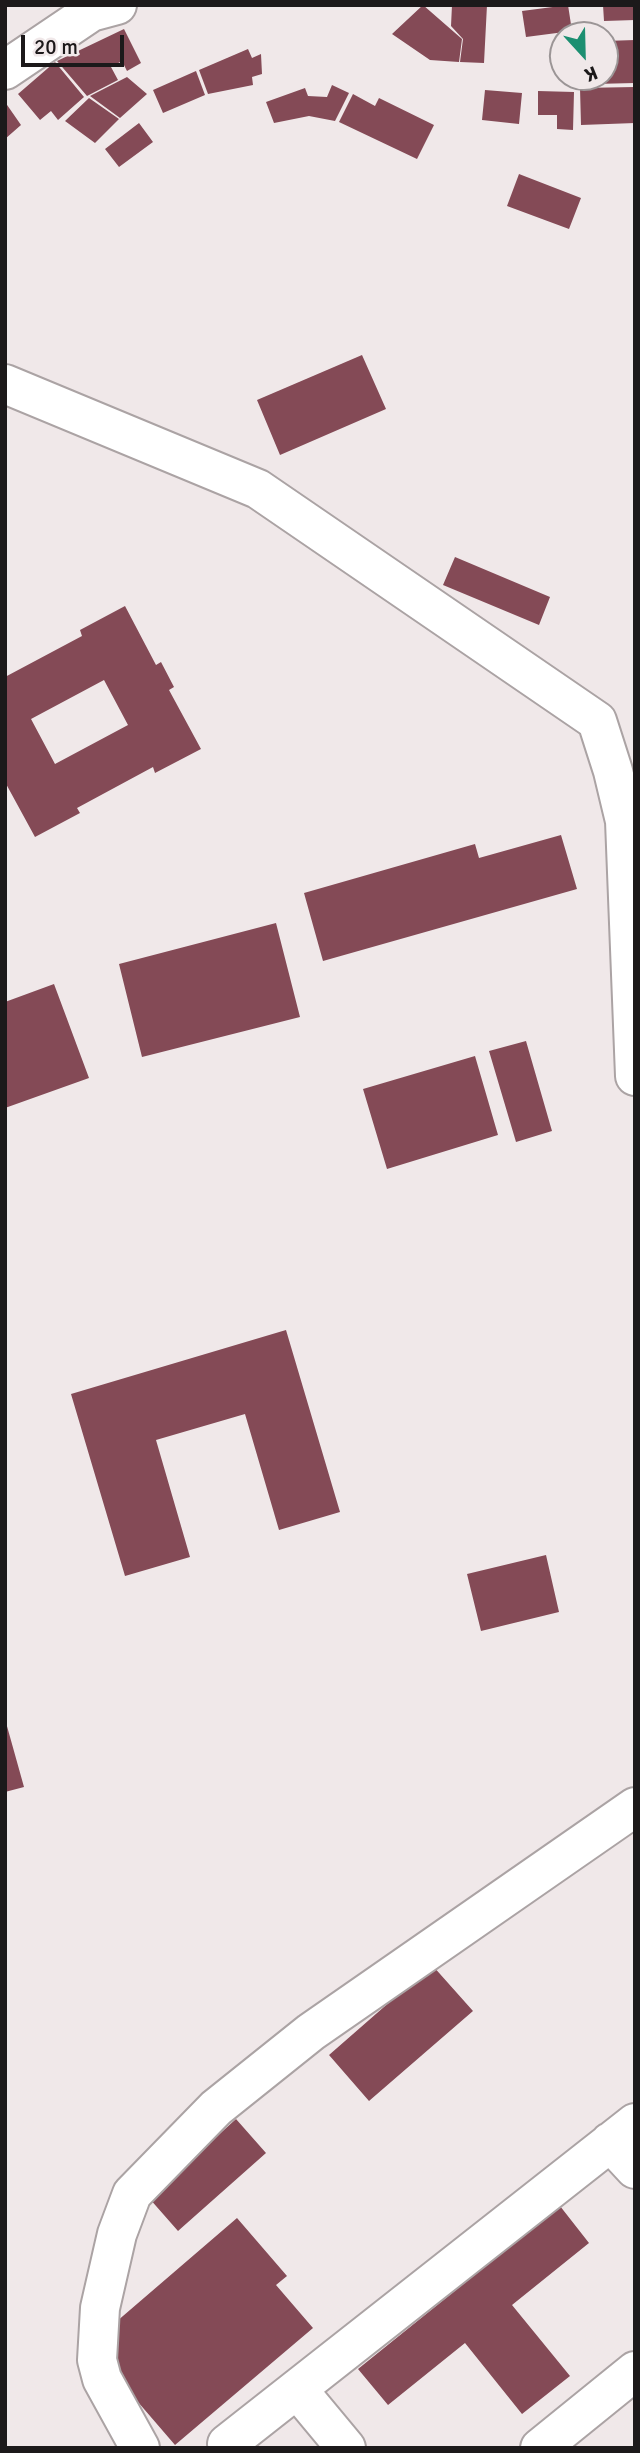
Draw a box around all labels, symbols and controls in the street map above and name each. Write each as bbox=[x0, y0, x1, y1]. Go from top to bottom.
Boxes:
scale bar bbox=[24, 21, 128, 65]
north arrow bbox=[549, 21, 619, 91]
text: 20 m bbox=[34, 34, 78, 60]
text: K bbox=[581, 60, 601, 87]

